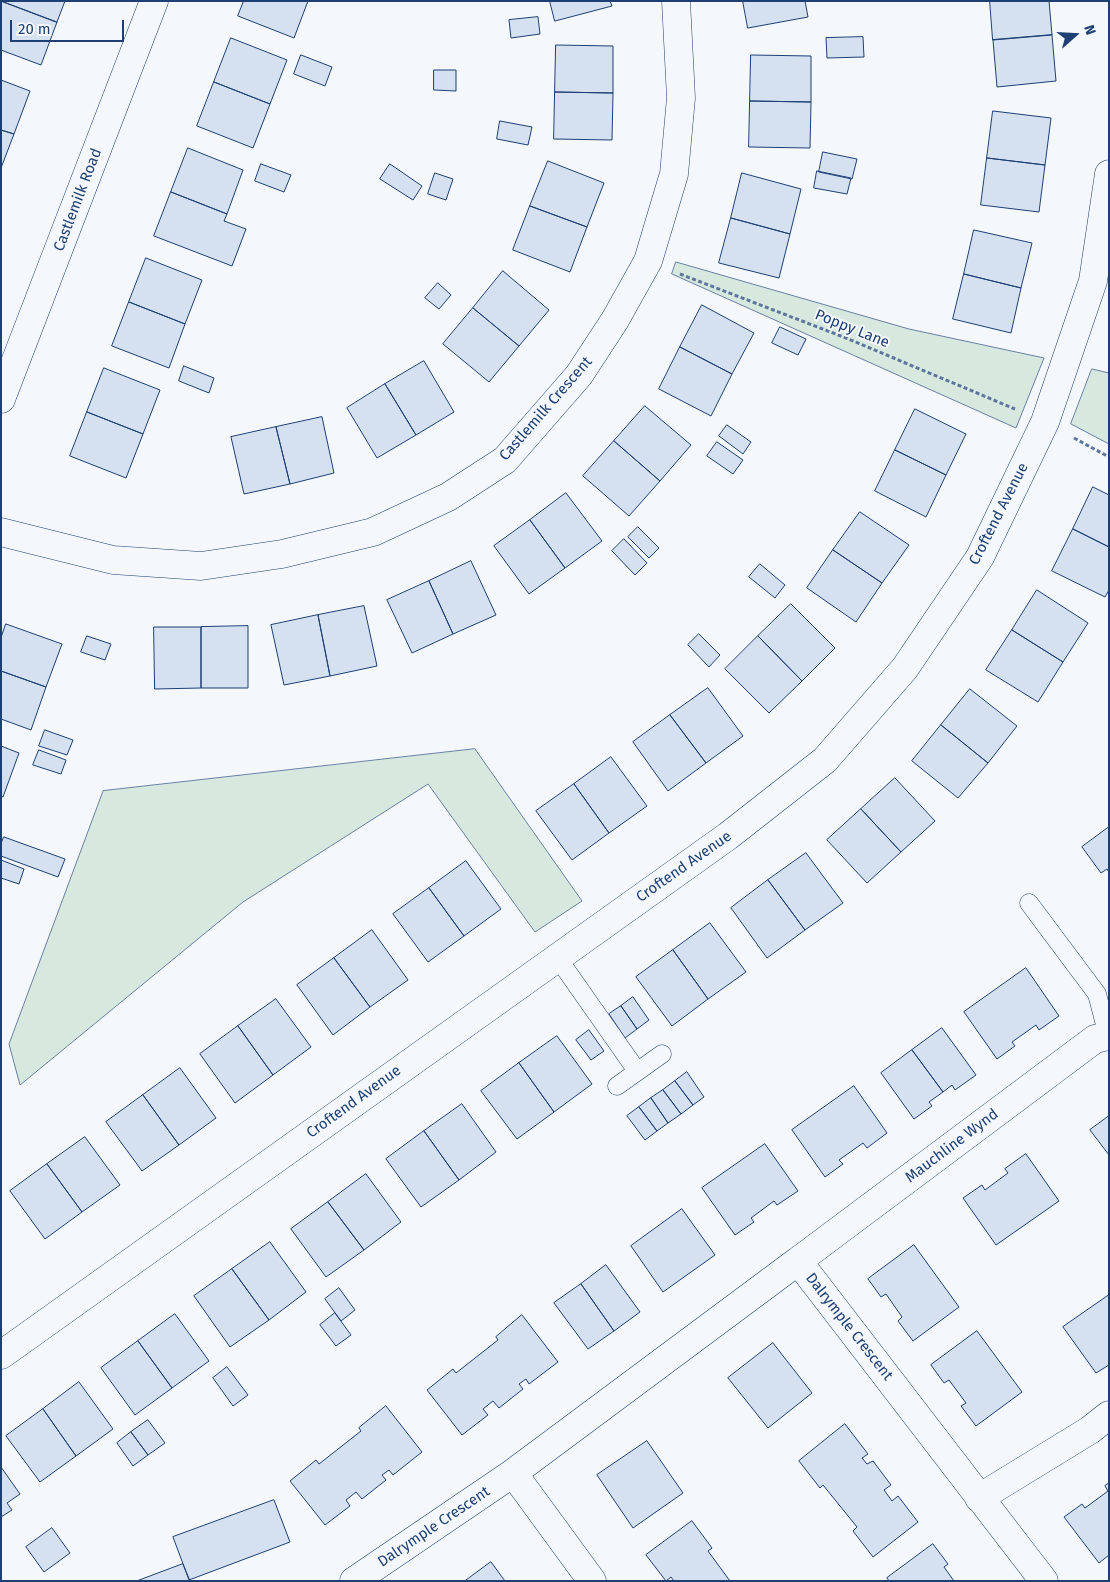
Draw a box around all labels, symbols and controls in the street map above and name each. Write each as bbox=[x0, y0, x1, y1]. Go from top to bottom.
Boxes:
scale bar bbox=[12, 10, 126, 42]
north arrow bbox=[1050, 10, 1100, 60]
text: 20 m bbox=[18, 20, 51, 38]
text: N bbox=[1080, 23, 1099, 37]
street label: Castlemilk Road bbox=[50, 146, 106, 254]
street label: Poppy Lane bbox=[812, 306, 892, 352]
street label: Castlemilk Crescent bbox=[496, 353, 596, 465]
street label: Croftend Avenue bbox=[966, 460, 1032, 568]
street label: Croftend Avenue bbox=[633, 827, 735, 907]
street label: Croftend Avenue bbox=[303, 1062, 405, 1142]
street label: Mauchline Wynd bbox=[902, 1105, 1002, 1187]
street label: Dalrymple Crescent bbox=[802, 1270, 896, 1384]
street label: Dalrymple Crescent bbox=[375, 1483, 493, 1571]

